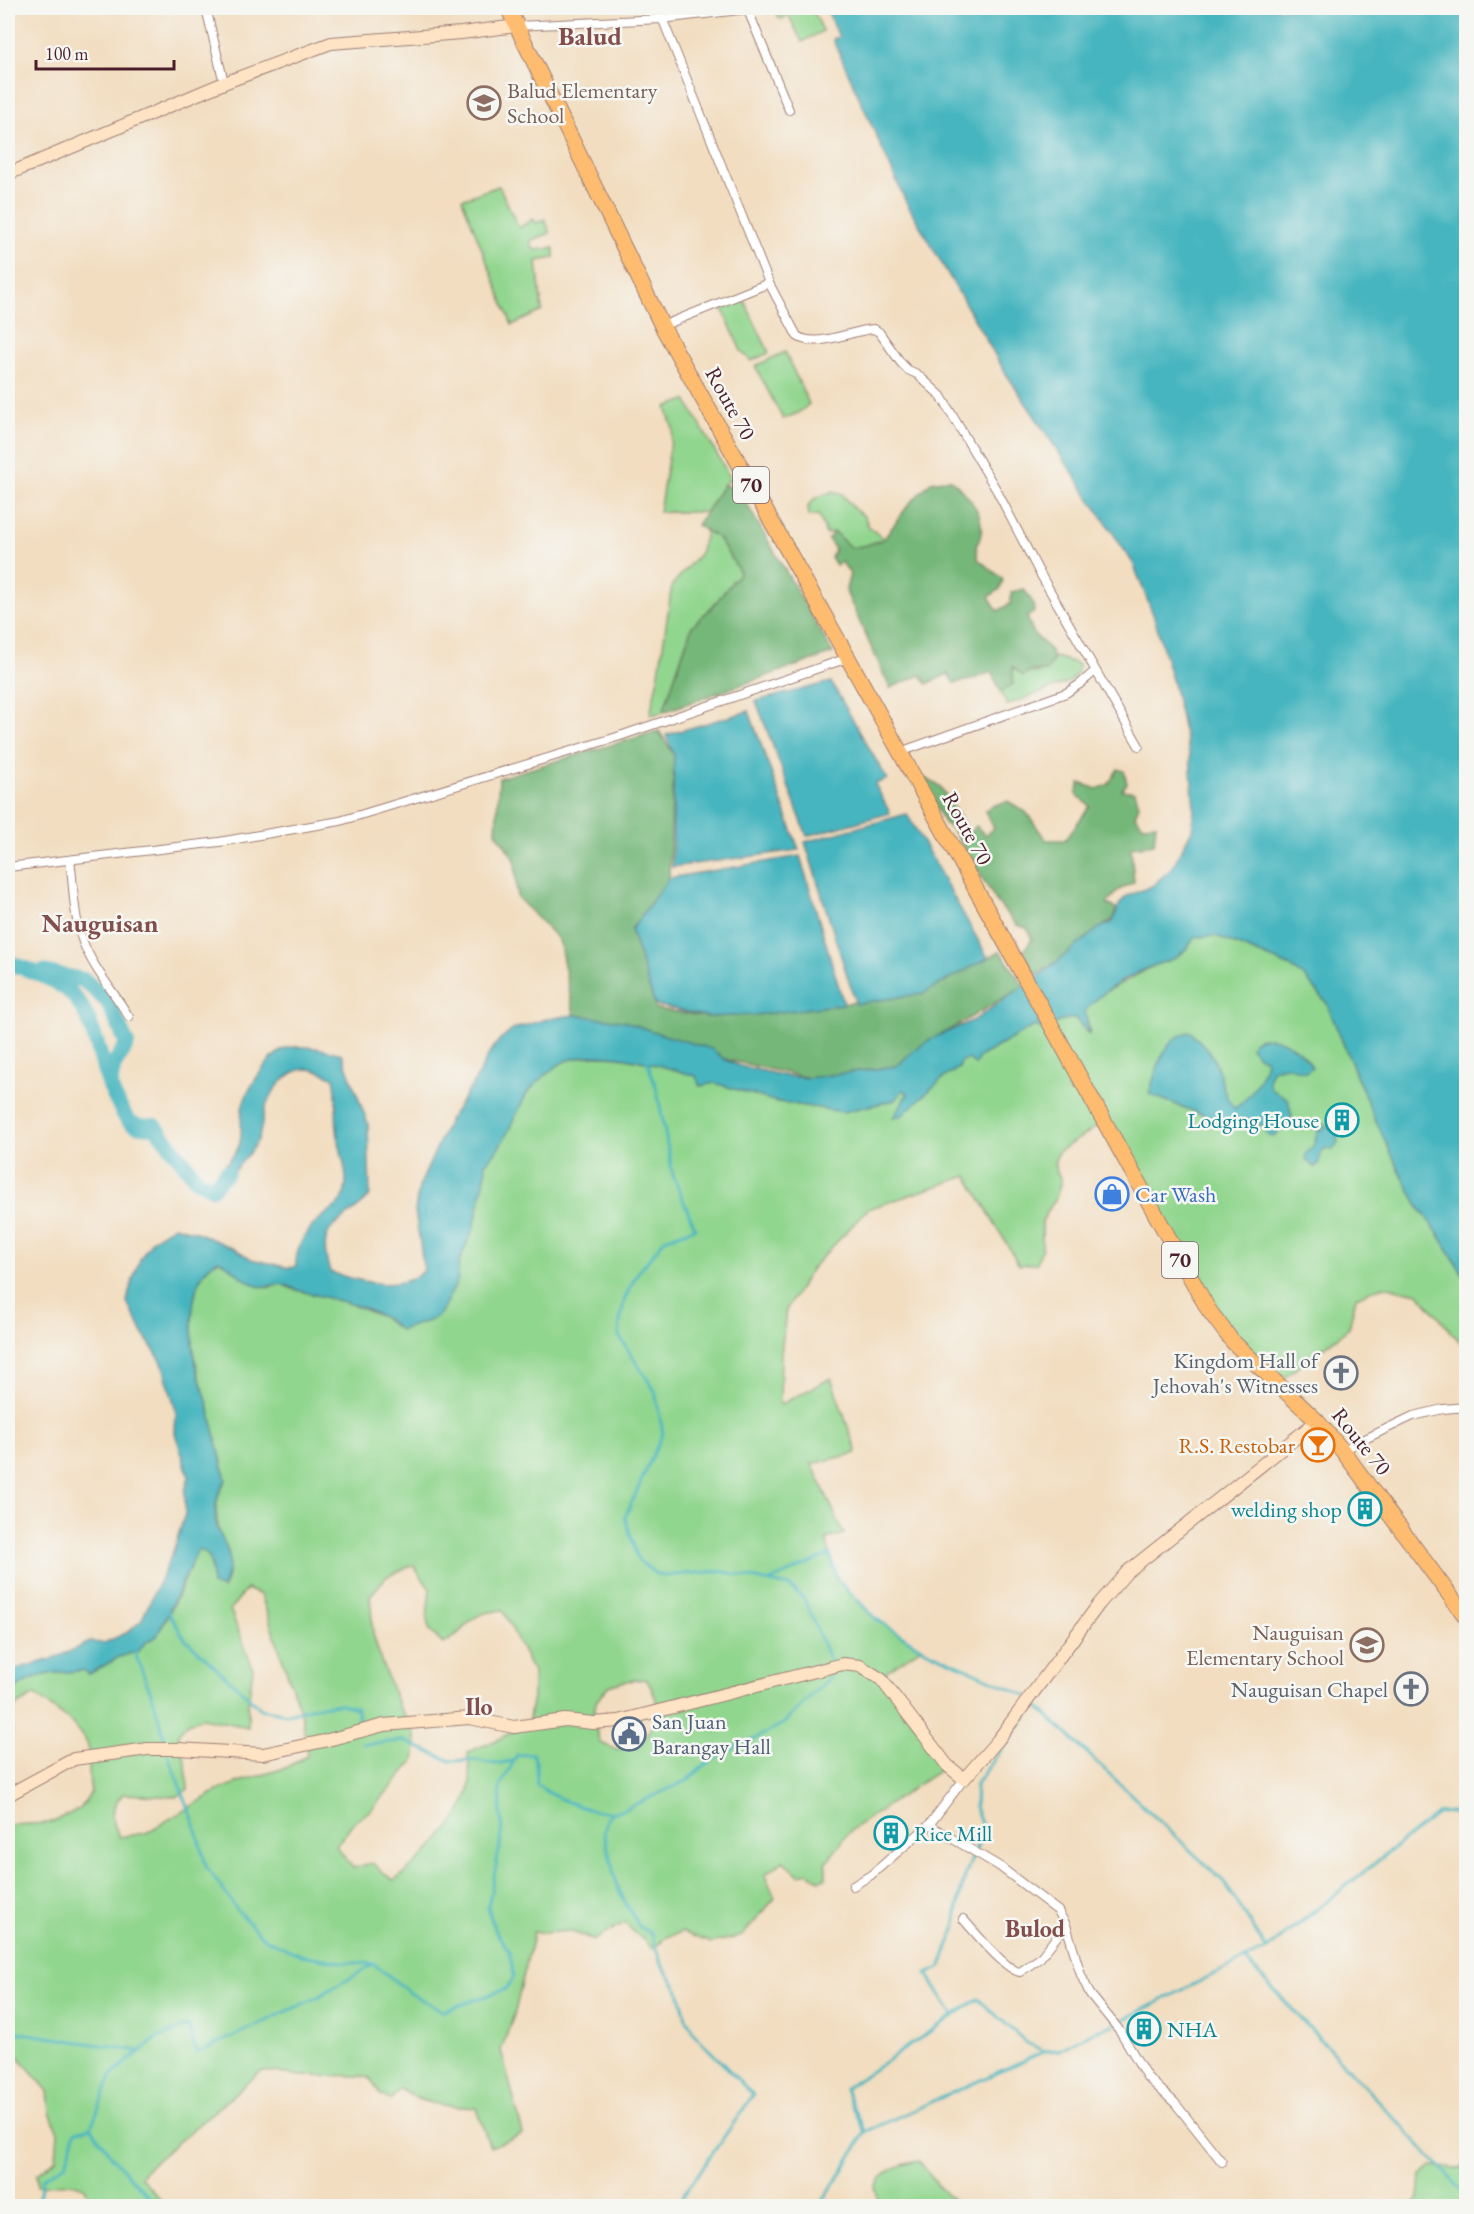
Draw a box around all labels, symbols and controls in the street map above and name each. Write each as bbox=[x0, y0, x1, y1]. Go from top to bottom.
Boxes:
district label: Balud bbox=[558, 19, 622, 53]
scale bar bbox=[36, 33, 174, 71]
text: 100 m bbox=[45, 42, 89, 65]
place label: Balud Elementary School bbox=[507, 76, 658, 130]
school or university icon: Balud Elementary School bbox=[466, 85, 502, 121]
street label: Route 70 bbox=[699, 362, 763, 445]
road number: 70 bbox=[733, 467, 769, 503]
street label: Route 70 bbox=[936, 787, 1000, 870]
district label: Nauguisan bbox=[42, 906, 159, 940]
building icon: Lodging House bbox=[1324, 1102, 1360, 1138]
place label: Lodging House bbox=[1188, 1106, 1319, 1135]
shop icon: Car Wash bbox=[1094, 1176, 1130, 1212]
place label: Car Wash bbox=[1135, 1180, 1216, 1209]
road number: 70 bbox=[1162, 1242, 1198, 1278]
place label: Kingdom Hall of Jehovah's Witnesses bbox=[1151, 1346, 1321, 1400]
church icon: Kingdom Hall of Jehovah's Witnesses bbox=[1323, 1355, 1359, 1391]
street label: Route 70 bbox=[1325, 1401, 1398, 1482]
bar icon: R.S. Restobar bbox=[1300, 1427, 1336, 1463]
place label: R.S. Restobar bbox=[1178, 1431, 1296, 1460]
building icon: welding shop bbox=[1347, 1491, 1383, 1527]
place label: welding shop bbox=[1231, 1495, 1342, 1524]
place label: Nauguisan Elementary School bbox=[1186, 1618, 1344, 1672]
school or university icon: Nauguisan Elementary School bbox=[1349, 1627, 1385, 1663]
church icon: Nauguisan Chapel bbox=[1393, 1671, 1429, 1707]
place label: Nauguisan Chapel bbox=[1231, 1675, 1388, 1704]
district label: Ilo bbox=[465, 1691, 493, 1722]
place label: San Juan Barangay Hall bbox=[652, 1707, 771, 1761]
public building icon: San Juan Barangay Hall bbox=[611, 1716, 647, 1752]
building icon: Rice Mill bbox=[873, 1815, 909, 1851]
place label: Rice Mill bbox=[914, 1819, 992, 1848]
district label: Bulod bbox=[1005, 1913, 1066, 1944]
building icon: NHA bbox=[1126, 2011, 1162, 2047]
place label: NHA bbox=[1167, 2015, 1218, 2044]

